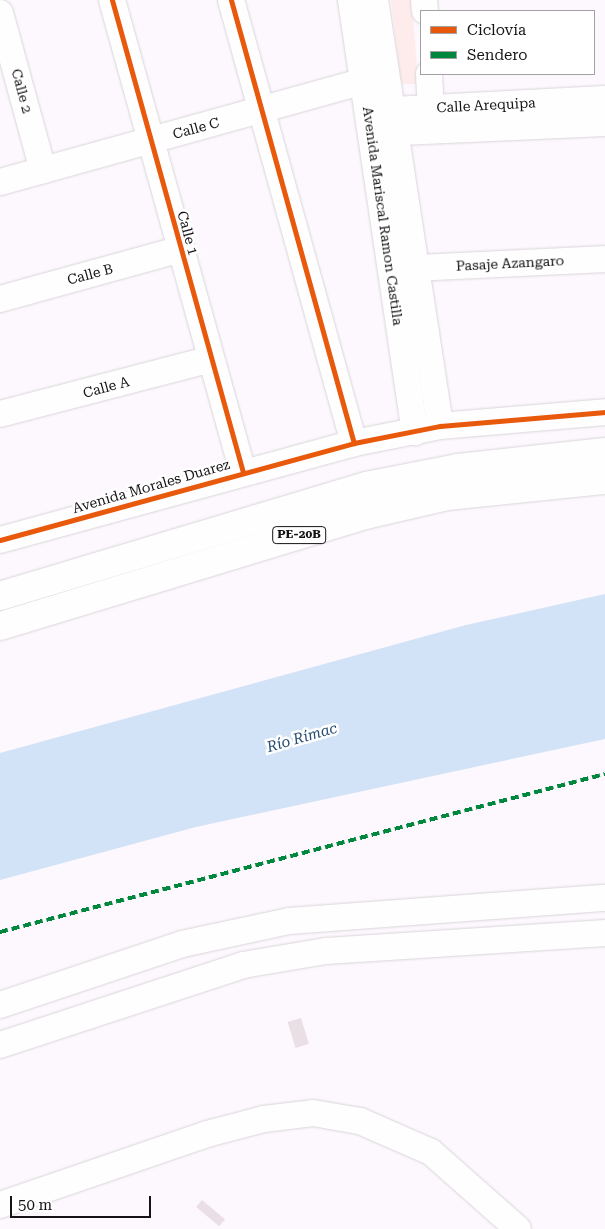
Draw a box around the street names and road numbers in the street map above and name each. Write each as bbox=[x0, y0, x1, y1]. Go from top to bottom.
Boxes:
street label: Calle 2 bbox=[8, 67, 36, 115]
street label: Calle Arequipa bbox=[436, 94, 536, 116]
street label: Avenida Mariscal Ramon Castilla bbox=[359, 106, 407, 326]
street label: Calle C bbox=[171, 114, 221, 142]
street label: Calle 1 bbox=[174, 209, 202, 257]
street label: Pasaje Azangaro bbox=[455, 252, 565, 274]
street label: Calle B bbox=[65, 260, 115, 288]
street label: Calle A bbox=[81, 373, 131, 401]
street label: Avenida Morales Duarez bbox=[71, 456, 231, 516]
road number: PE-20B bbox=[272, 526, 326, 544]

